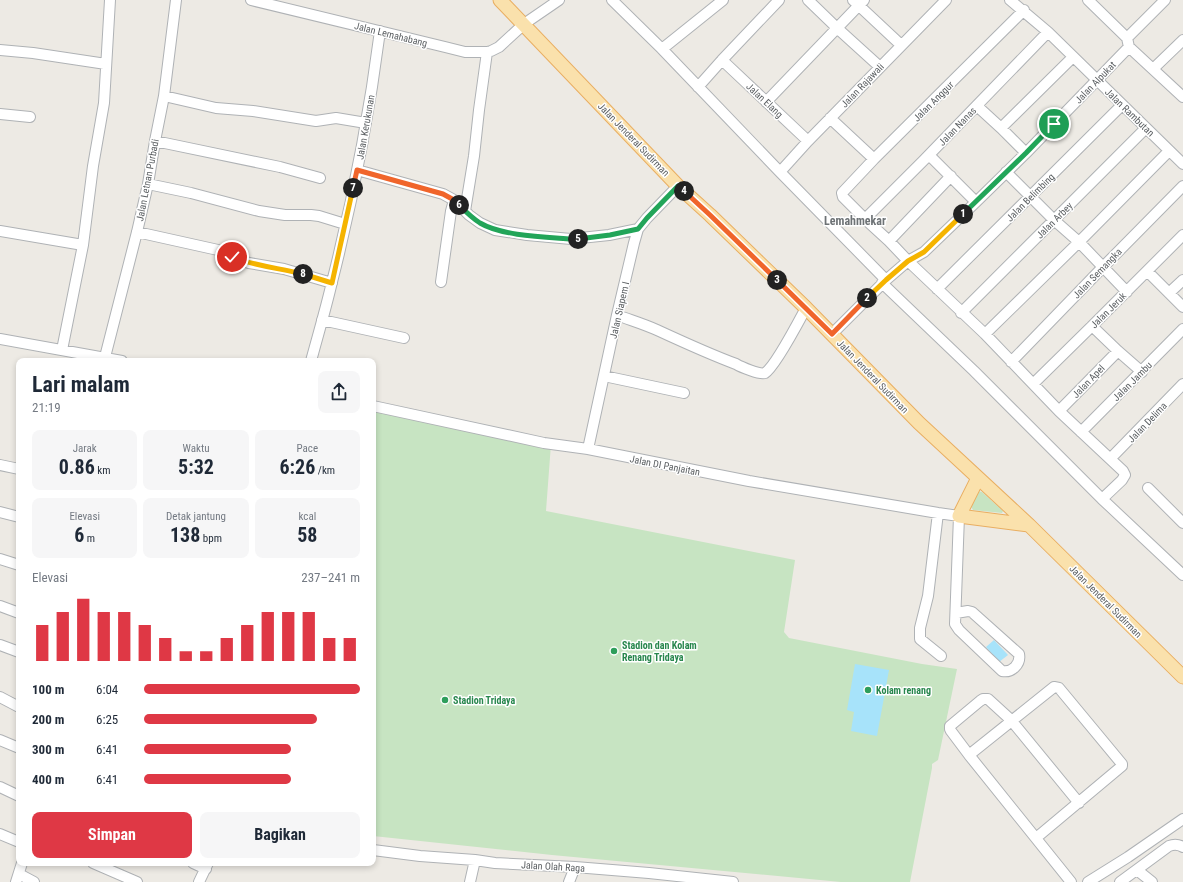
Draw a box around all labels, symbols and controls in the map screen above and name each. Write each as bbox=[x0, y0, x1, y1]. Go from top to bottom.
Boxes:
street label: Jalan Lemahabang bbox=[353, 20, 429, 49]
street label: Jalan Alpukat bbox=[1073, 59, 1118, 106]
street label: Jalan Rajawali bbox=[839, 61, 886, 110]
street label: Jalan Anggur bbox=[911, 79, 956, 124]
street label: Jalan Elang bbox=[744, 81, 785, 120]
street label: Jalan Rambutan bbox=[1103, 86, 1157, 139]
street label: Jalan Kerukunan bbox=[354, 94, 377, 160]
street label: Jalan Jenderal Sudirman bbox=[596, 100, 672, 178]
street label: Jalan Nanas bbox=[936, 105, 979, 148]
pin bbox=[1037, 107, 1071, 141]
icon: arrive bbox=[1043, 113, 1065, 135]
street label: Jalan Letnan Purbadi bbox=[134, 138, 161, 222]
street label: Jalan Belimbing bbox=[1004, 171, 1057, 224]
pin: 7 bbox=[343, 178, 363, 198]
text: 7 bbox=[350, 181, 356, 194]
pin: 4 bbox=[674, 181, 694, 201]
text: 4 bbox=[681, 184, 687, 197]
pin: 6 bbox=[449, 195, 469, 215]
text: 6 bbox=[456, 198, 462, 211]
street label: Jalan Arbey bbox=[1034, 200, 1075, 241]
pin: 1 bbox=[953, 204, 973, 224]
text: 1 bbox=[960, 207, 966, 220]
district label: Lemahmekar bbox=[824, 214, 886, 228]
pin: 5 bbox=[568, 229, 588, 249]
text: 5 bbox=[575, 232, 581, 245]
pin bbox=[215, 240, 249, 274]
icon: check bbox=[221, 246, 243, 268]
street label: Jalan Semangka bbox=[1071, 246, 1124, 301]
pin: 8 bbox=[293, 264, 313, 284]
text: 8 bbox=[300, 267, 306, 280]
pin: 3 bbox=[767, 270, 787, 290]
text: 3 bbox=[774, 273, 780, 286]
street label: Jalan Siapem I bbox=[608, 281, 631, 340]
pin: 2 bbox=[857, 288, 877, 308]
street label: Jalan Jeruk bbox=[1088, 290, 1129, 330]
text: 2 bbox=[864, 291, 870, 304]
street label: Jalan Jenderal Sudirman bbox=[835, 337, 911, 415]
street label: Jalan Jambu bbox=[1111, 359, 1154, 403]
street label: Jalan Apel bbox=[1070, 363, 1107, 400]
button: share bbox=[318, 371, 360, 413]
text: Lari malam bbox=[32, 372, 130, 397]
text: 21:19 bbox=[32, 400, 61, 415]
street label: Jalan Delima bbox=[1126, 400, 1169, 445]
text: Jarak bbox=[73, 442, 97, 455]
text: Waktu bbox=[182, 442, 210, 455]
text: Pace bbox=[297, 442, 318, 455]
street label: Jalan DI Panjaitan bbox=[629, 453, 701, 478]
text: 0.86 bbox=[59, 455, 95, 479]
text: 5:32 bbox=[178, 455, 214, 479]
text: 6:26 bbox=[280, 455, 315, 479]
text: km bbox=[95, 464, 111, 477]
text: /km bbox=[315, 464, 335, 477]
text: Elevasi bbox=[69, 510, 100, 523]
text: Detak jantung bbox=[166, 510, 226, 523]
text: kcal bbox=[298, 510, 316, 523]
text: 6 bbox=[74, 523, 84, 547]
text: 138 bbox=[170, 523, 200, 547]
text: 58 bbox=[297, 523, 317, 547]
text: m bbox=[84, 532, 95, 545]
text: bpm bbox=[200, 532, 222, 545]
street label: Jalan Jenderal Sudirman bbox=[1067, 563, 1144, 640]
text: Elevasi bbox=[32, 570, 68, 585]
text: 237–241 m bbox=[301, 570, 360, 585]
place label: Stadion dan Kolam Renang Tridaya bbox=[622, 640, 697, 663]
marker: Stadion dan Kolam Renang Tridaya bbox=[609, 646, 619, 656]
text: 100 m bbox=[32, 682, 64, 697]
text: 6:04 bbox=[96, 682, 118, 697]
marker: Kolam renang bbox=[863, 685, 873, 695]
place label: Kolam renang bbox=[876, 685, 931, 696]
marker: Stadion Tridaya bbox=[440, 695, 450, 705]
place label: Stadion Tridaya bbox=[453, 695, 515, 706]
text: 200 m bbox=[32, 712, 64, 727]
text: 6:25 bbox=[96, 712, 118, 727]
text: 300 m bbox=[32, 742, 64, 757]
text: 6:41 bbox=[96, 742, 118, 757]
text: 400 m bbox=[32, 772, 64, 787]
text: 6:41 bbox=[96, 772, 118, 787]
button: Simpan bbox=[32, 812, 192, 858]
button: Bagikan bbox=[200, 812, 360, 858]
street label: Jalan Olah Raga bbox=[521, 859, 585, 874]

